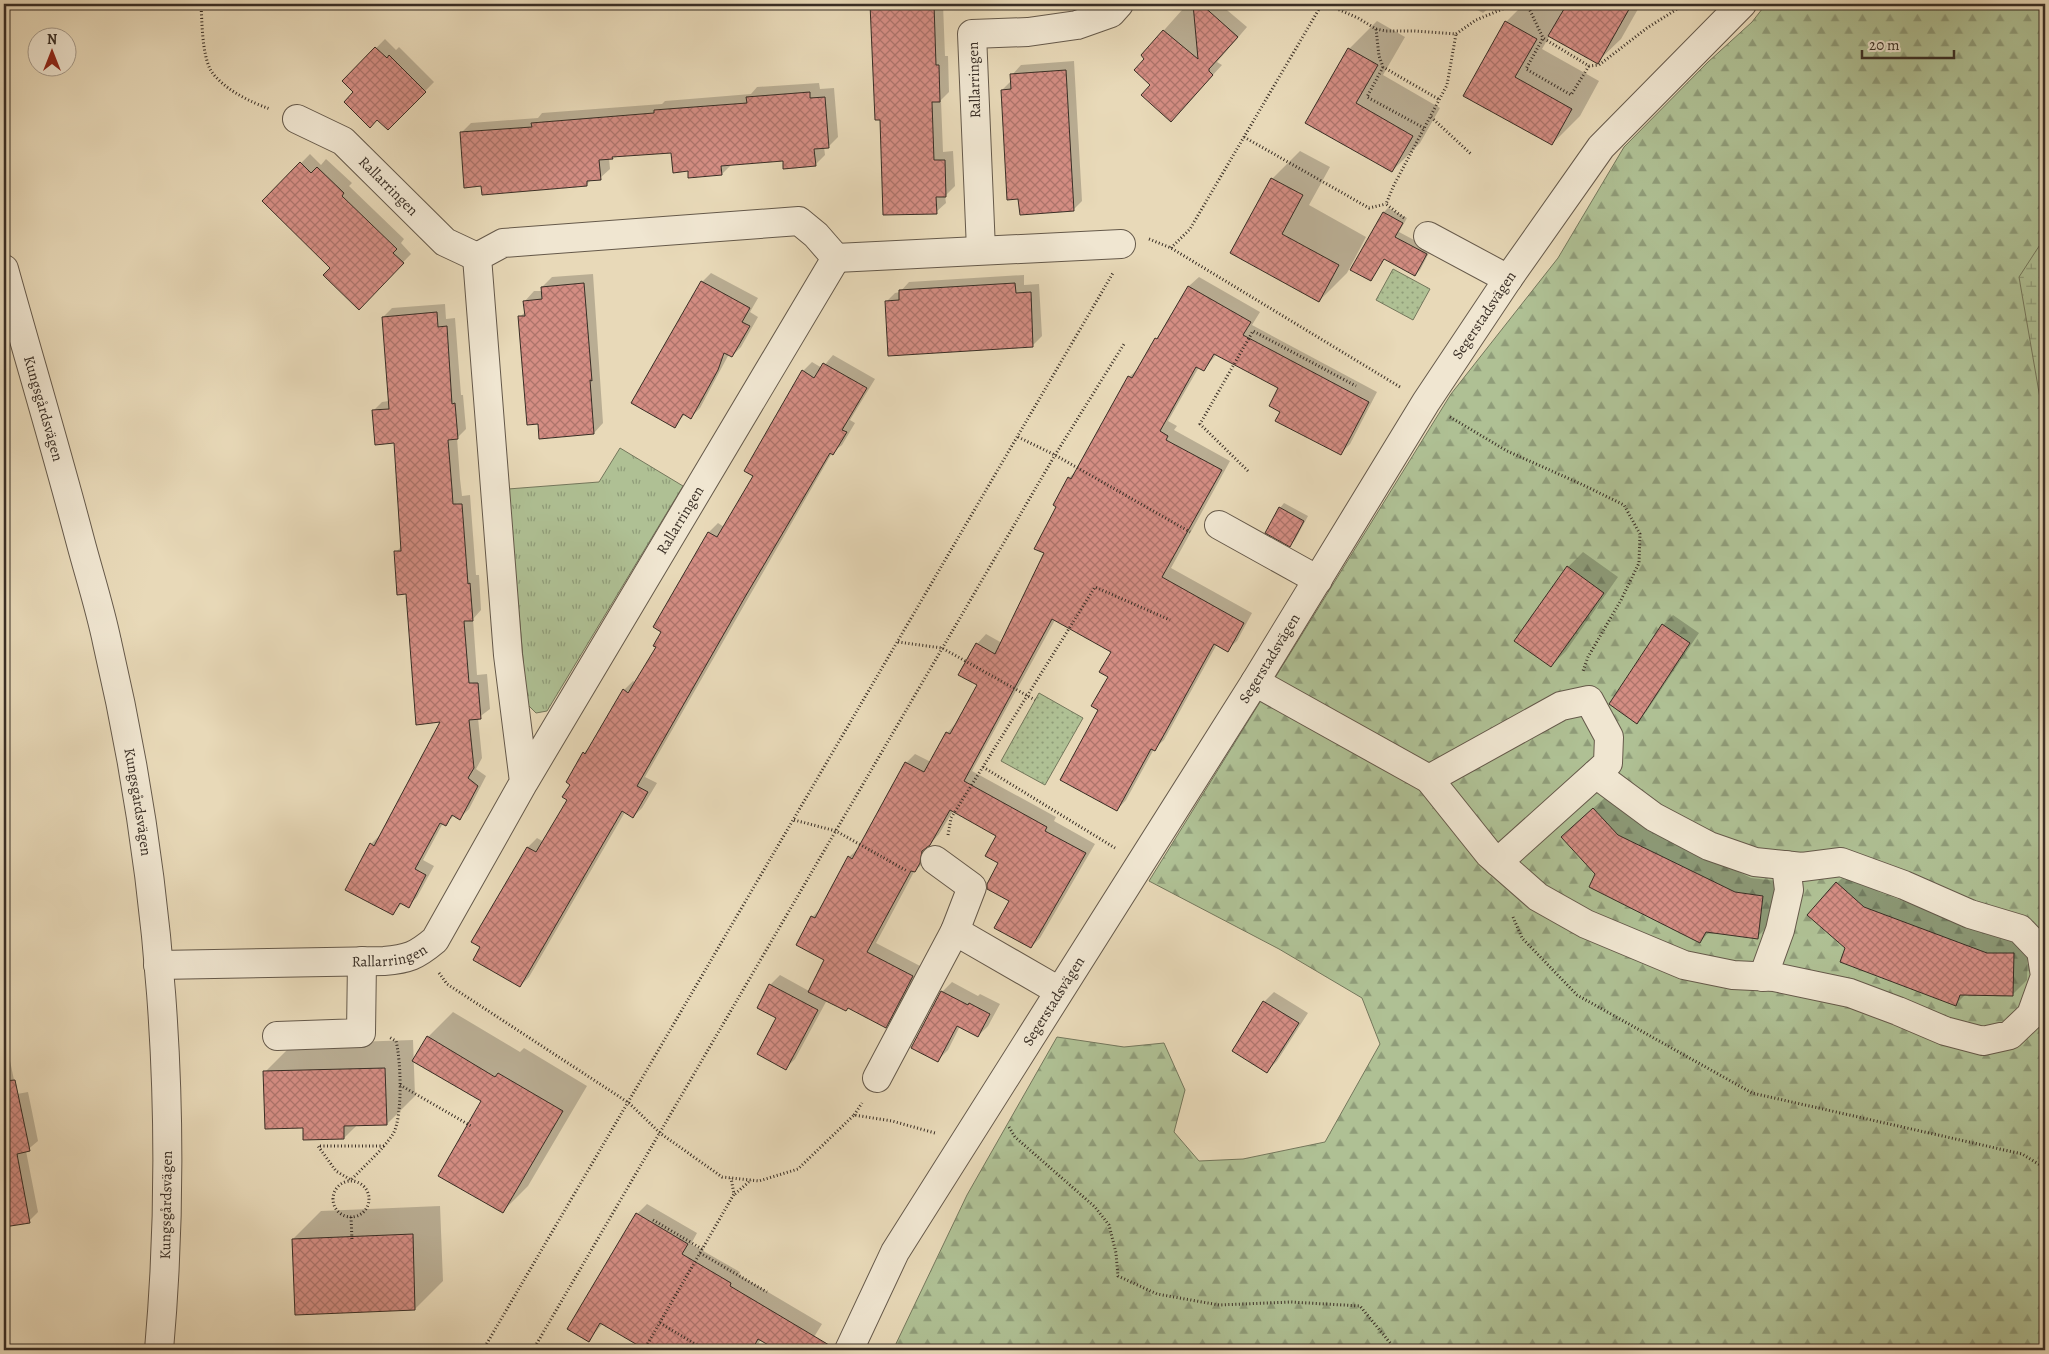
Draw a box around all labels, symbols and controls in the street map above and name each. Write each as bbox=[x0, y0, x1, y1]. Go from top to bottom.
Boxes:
north arrow bbox=[28, 28, 78, 78]
scale bar bbox=[1862, 28, 1954, 60]
text: N bbox=[47, 30, 57, 49]
text: 20 m bbox=[1869, 35, 1900, 55]
street label: Rallarringen bbox=[963, 41, 985, 119]
street label: Rallarringen bbox=[354, 152, 423, 220]
street label: Segerstadsvägen bbox=[1447, 267, 1521, 363]
street label: Kungsgårdsvägen bbox=[19, 353, 68, 464]
street label: Rallarringen bbox=[652, 482, 708, 558]
street label: Segerstadsvägen bbox=[1234, 610, 1305, 707]
street label: Kungsgårdsvägen bbox=[119, 746, 156, 857]
street label: Rallarringen bbox=[351, 939, 431, 972]
street label: Segerstadsvägen bbox=[1018, 953, 1089, 1050]
street label: Kungsgårdsvägen bbox=[155, 1150, 177, 1260]

